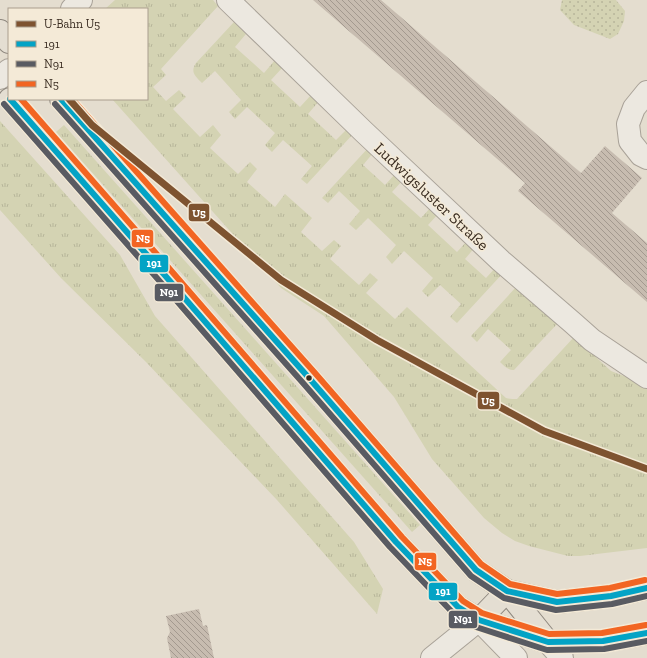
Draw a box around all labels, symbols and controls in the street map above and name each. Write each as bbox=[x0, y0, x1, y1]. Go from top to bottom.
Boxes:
legend bbox=[8, 8, 148, 100]
text: U-Bahn U5 bbox=[44, 17, 100, 31]
text: 191 bbox=[44, 37, 60, 51]
text: N91 bbox=[44, 57, 64, 71]
text: N5 bbox=[44, 77, 59, 91]
street label: Ludwigsluster Straße bbox=[371, 138, 493, 254]
line badge: U5 bbox=[188, 203, 210, 222]
text: U5 bbox=[192, 207, 206, 220]
line badge: N5 bbox=[131, 229, 154, 248]
text: N5 bbox=[136, 232, 150, 245]
line badge: 191 bbox=[139, 254, 169, 273]
text: 191 bbox=[147, 257, 162, 270]
line badge: N91 bbox=[154, 283, 184, 302]
text: N91 bbox=[160, 286, 179, 299]
unlabelled marker bbox=[304, 373, 314, 383]
line badge: U5 bbox=[477, 391, 500, 410]
text: U5 bbox=[481, 395, 495, 408]
line badge: N5 bbox=[414, 552, 437, 571]
text: N5 bbox=[418, 555, 432, 568]
line badge: 191 bbox=[428, 582, 458, 601]
text: 191 bbox=[436, 585, 451, 598]
line badge: N91 bbox=[448, 610, 478, 629]
text: N91 bbox=[454, 613, 473, 626]

